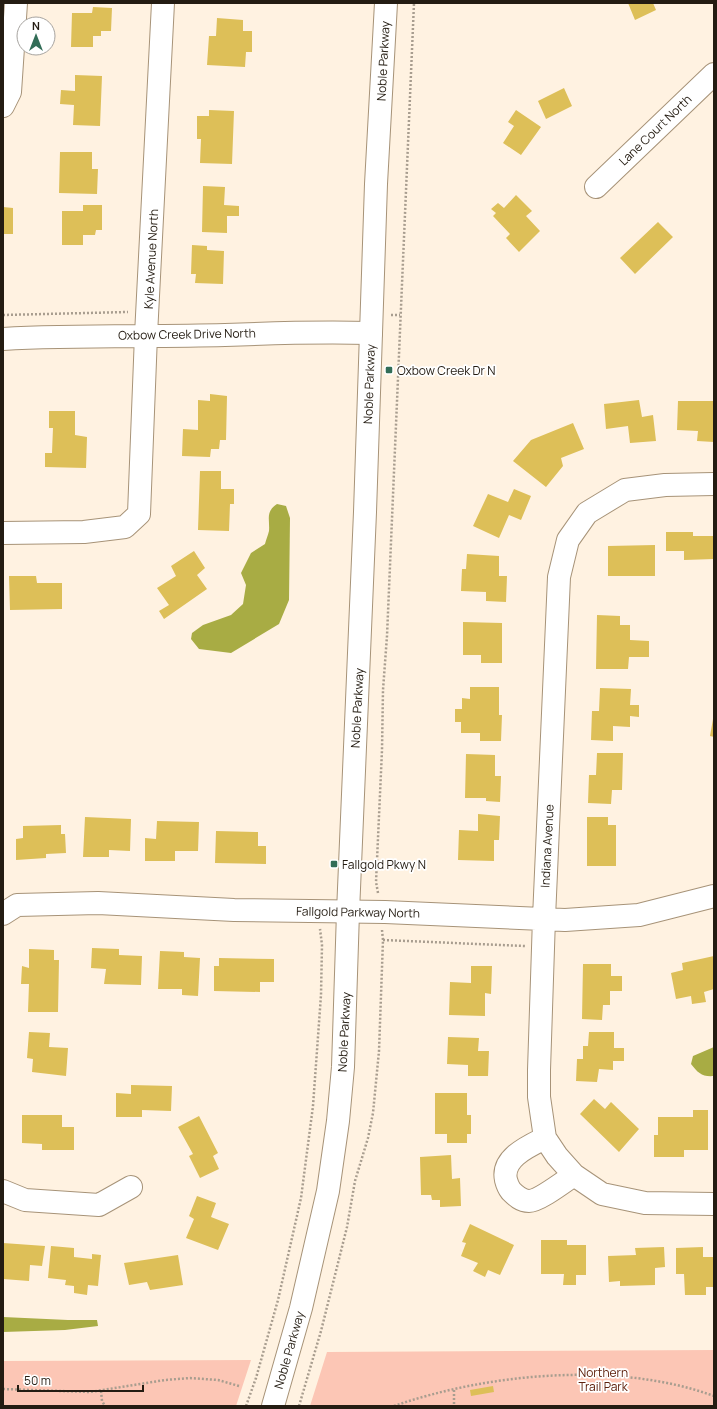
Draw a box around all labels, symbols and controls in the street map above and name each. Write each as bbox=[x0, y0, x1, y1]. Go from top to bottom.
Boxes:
north arrow bbox=[16, 16, 56, 56]
text: N bbox=[32, 18, 40, 33]
street label: Noble Parkway bbox=[372, 20, 394, 101]
street label: Lane Court North bbox=[615, 91, 695, 169]
street label: Kyle Avenue North bbox=[140, 209, 162, 309]
street label: Oxbow Creek Drive North bbox=[118, 324, 256, 344]
street label: Noble Parkway bbox=[359, 343, 379, 424]
place label: Oxbow Creek Dr N bbox=[397, 362, 496, 379]
marker: Oxbow Creek Dr N bbox=[384, 365, 394, 375]
street label: Noble Parkway bbox=[346, 667, 368, 748]
street label: Indiana Avenue bbox=[536, 804, 558, 888]
place label: Fallgold Pkwy N bbox=[342, 856, 426, 873]
marker: Fallgold Pkwy N bbox=[329, 859, 339, 869]
street label: Fallgold Parkway North bbox=[296, 902, 420, 922]
street label: Noble Parkway bbox=[333, 991, 355, 1072]
street label: Noble Parkway bbox=[270, 1309, 308, 1391]
park label: Northern Trail Park bbox=[578, 1364, 629, 1395]
scale bar bbox=[18, 1367, 143, 1393]
text: 50 m bbox=[24, 1372, 51, 1389]

